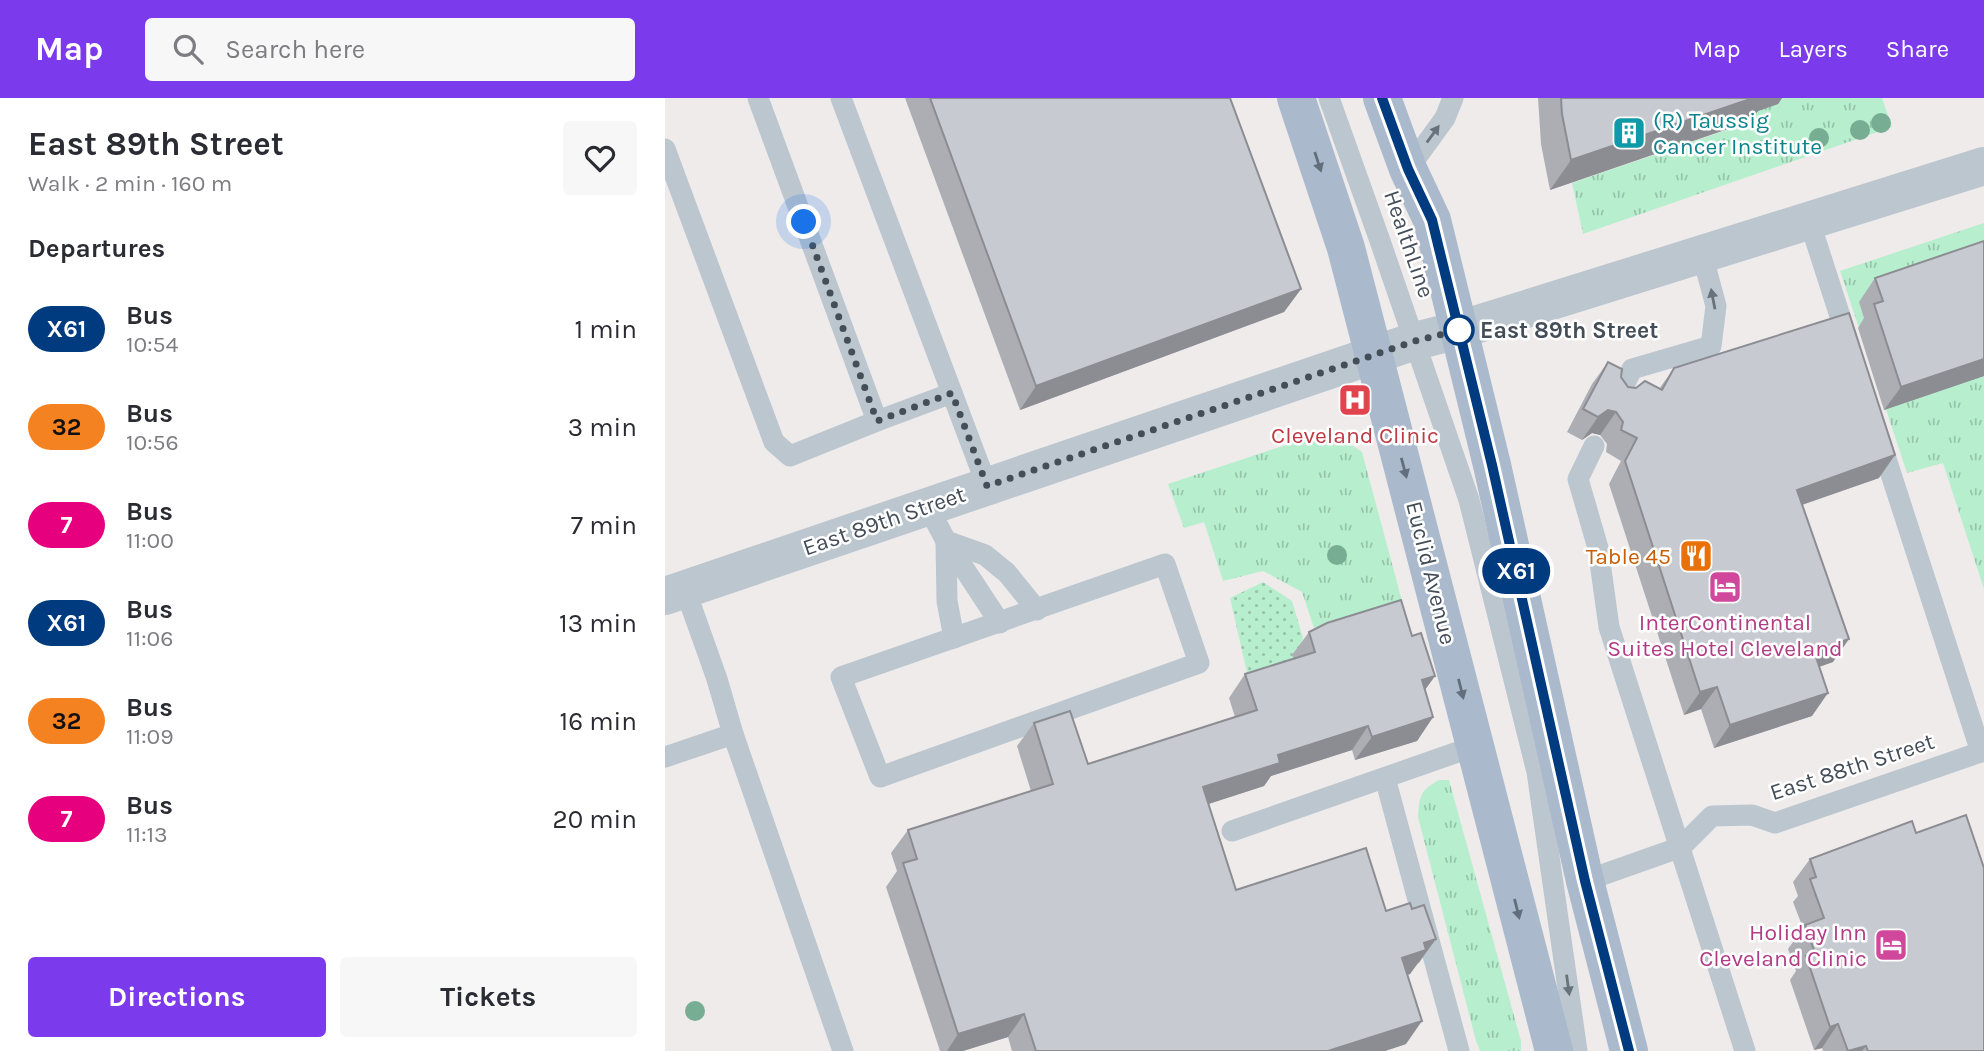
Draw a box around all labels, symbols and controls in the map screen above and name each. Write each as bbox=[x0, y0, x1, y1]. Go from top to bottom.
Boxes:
search box bbox=[145, 18, 635, 81]
text: Map bbox=[35, 30, 103, 68]
icon: search bbox=[169, 30, 207, 68]
text: Search here bbox=[225, 34, 365, 65]
text: Map bbox=[1693, 35, 1741, 63]
text: Layers bbox=[1779, 35, 1848, 63]
text: Share bbox=[1886, 35, 1949, 63]
place label: (R) Taussig Cancer Institute bbox=[1653, 107, 1822, 160]
building icon: (R) Taussig Cancer Institute bbox=[1610, 114, 1648, 152]
button: heart bbox=[563, 121, 637, 195]
text: East 89th Street bbox=[28, 125, 284, 163]
one-way arrow bbox=[1425, 126, 1440, 144]
one-way arrow bbox=[1313, 152, 1324, 173]
text: Walk · 2 min · 160 m bbox=[28, 170, 232, 197]
street label: HealthLine bbox=[1378, 187, 1440, 301]
your location bbox=[786, 204, 821, 239]
text: Departures bbox=[28, 233, 165, 264]
one-way arrow bbox=[1707, 288, 1718, 310]
text: Bus bbox=[126, 300, 173, 331]
text: 1 min bbox=[574, 314, 637, 345]
text: X61 bbox=[47, 315, 86, 343]
marker: East 89th Street bbox=[1444, 315, 1474, 345]
place label: East 89th Street bbox=[1480, 317, 1658, 344]
text: 10:54 bbox=[126, 331, 178, 358]
hospital icon: Cleveland Clinic bbox=[1336, 381, 1374, 419]
text: Bus bbox=[126, 398, 173, 429]
text: 3 min bbox=[568, 412, 637, 443]
text: 32 bbox=[52, 413, 81, 441]
place label: Cleveland Clinic bbox=[1271, 422, 1439, 449]
text: 10:56 bbox=[126, 429, 179, 456]
one-way arrow bbox=[1399, 457, 1410, 479]
street label: East 89th Street bbox=[799, 480, 969, 562]
text: Bus bbox=[126, 496, 173, 527]
street label: Euclid Avenue bbox=[1400, 499, 1462, 647]
text: 7 min bbox=[571, 510, 637, 541]
text: 7 bbox=[61, 511, 72, 539]
text: 11:00 bbox=[126, 527, 174, 554]
restaurant icon: Table 45 bbox=[1677, 537, 1715, 575]
place label: Table 45 bbox=[1586, 543, 1671, 570]
line badge: X61 bbox=[1476, 548, 1556, 594]
text: X61 bbox=[1496, 557, 1536, 585]
hotel icon: InterContinental Suites Hotel Cleveland bbox=[1706, 568, 1744, 606]
text: Bus bbox=[126, 594, 173, 625]
text: 13 min bbox=[559, 608, 637, 639]
text: X61 bbox=[47, 609, 86, 637]
place label: InterContinental Suites Hotel Cleveland bbox=[1607, 609, 1843, 662]
text: 11:06 bbox=[126, 625, 173, 652]
one-way arrow bbox=[1456, 678, 1467, 700]
text: Bus bbox=[126, 692, 173, 723]
text: 16 min bbox=[560, 706, 637, 737]
text: 32 bbox=[52, 707, 81, 735]
text: 11:09 bbox=[126, 723, 174, 750]
street label: East 88th Street bbox=[1766, 728, 1938, 806]
text: Bus bbox=[126, 790, 173, 821]
text: 20 min bbox=[553, 804, 637, 835]
text: 7 bbox=[61, 805, 72, 833]
text: 11:13 bbox=[126, 821, 168, 848]
one-way arrow bbox=[1512, 898, 1523, 920]
place label: Holiday Inn Cleveland Clinic bbox=[1699, 919, 1867, 972]
hotel icon: Holiday Inn Cleveland Clinic bbox=[1872, 926, 1910, 964]
button: Directions bbox=[28, 957, 326, 1037]
button: Tickets bbox=[340, 957, 637, 1037]
one-way arrow bbox=[1563, 975, 1574, 997]

